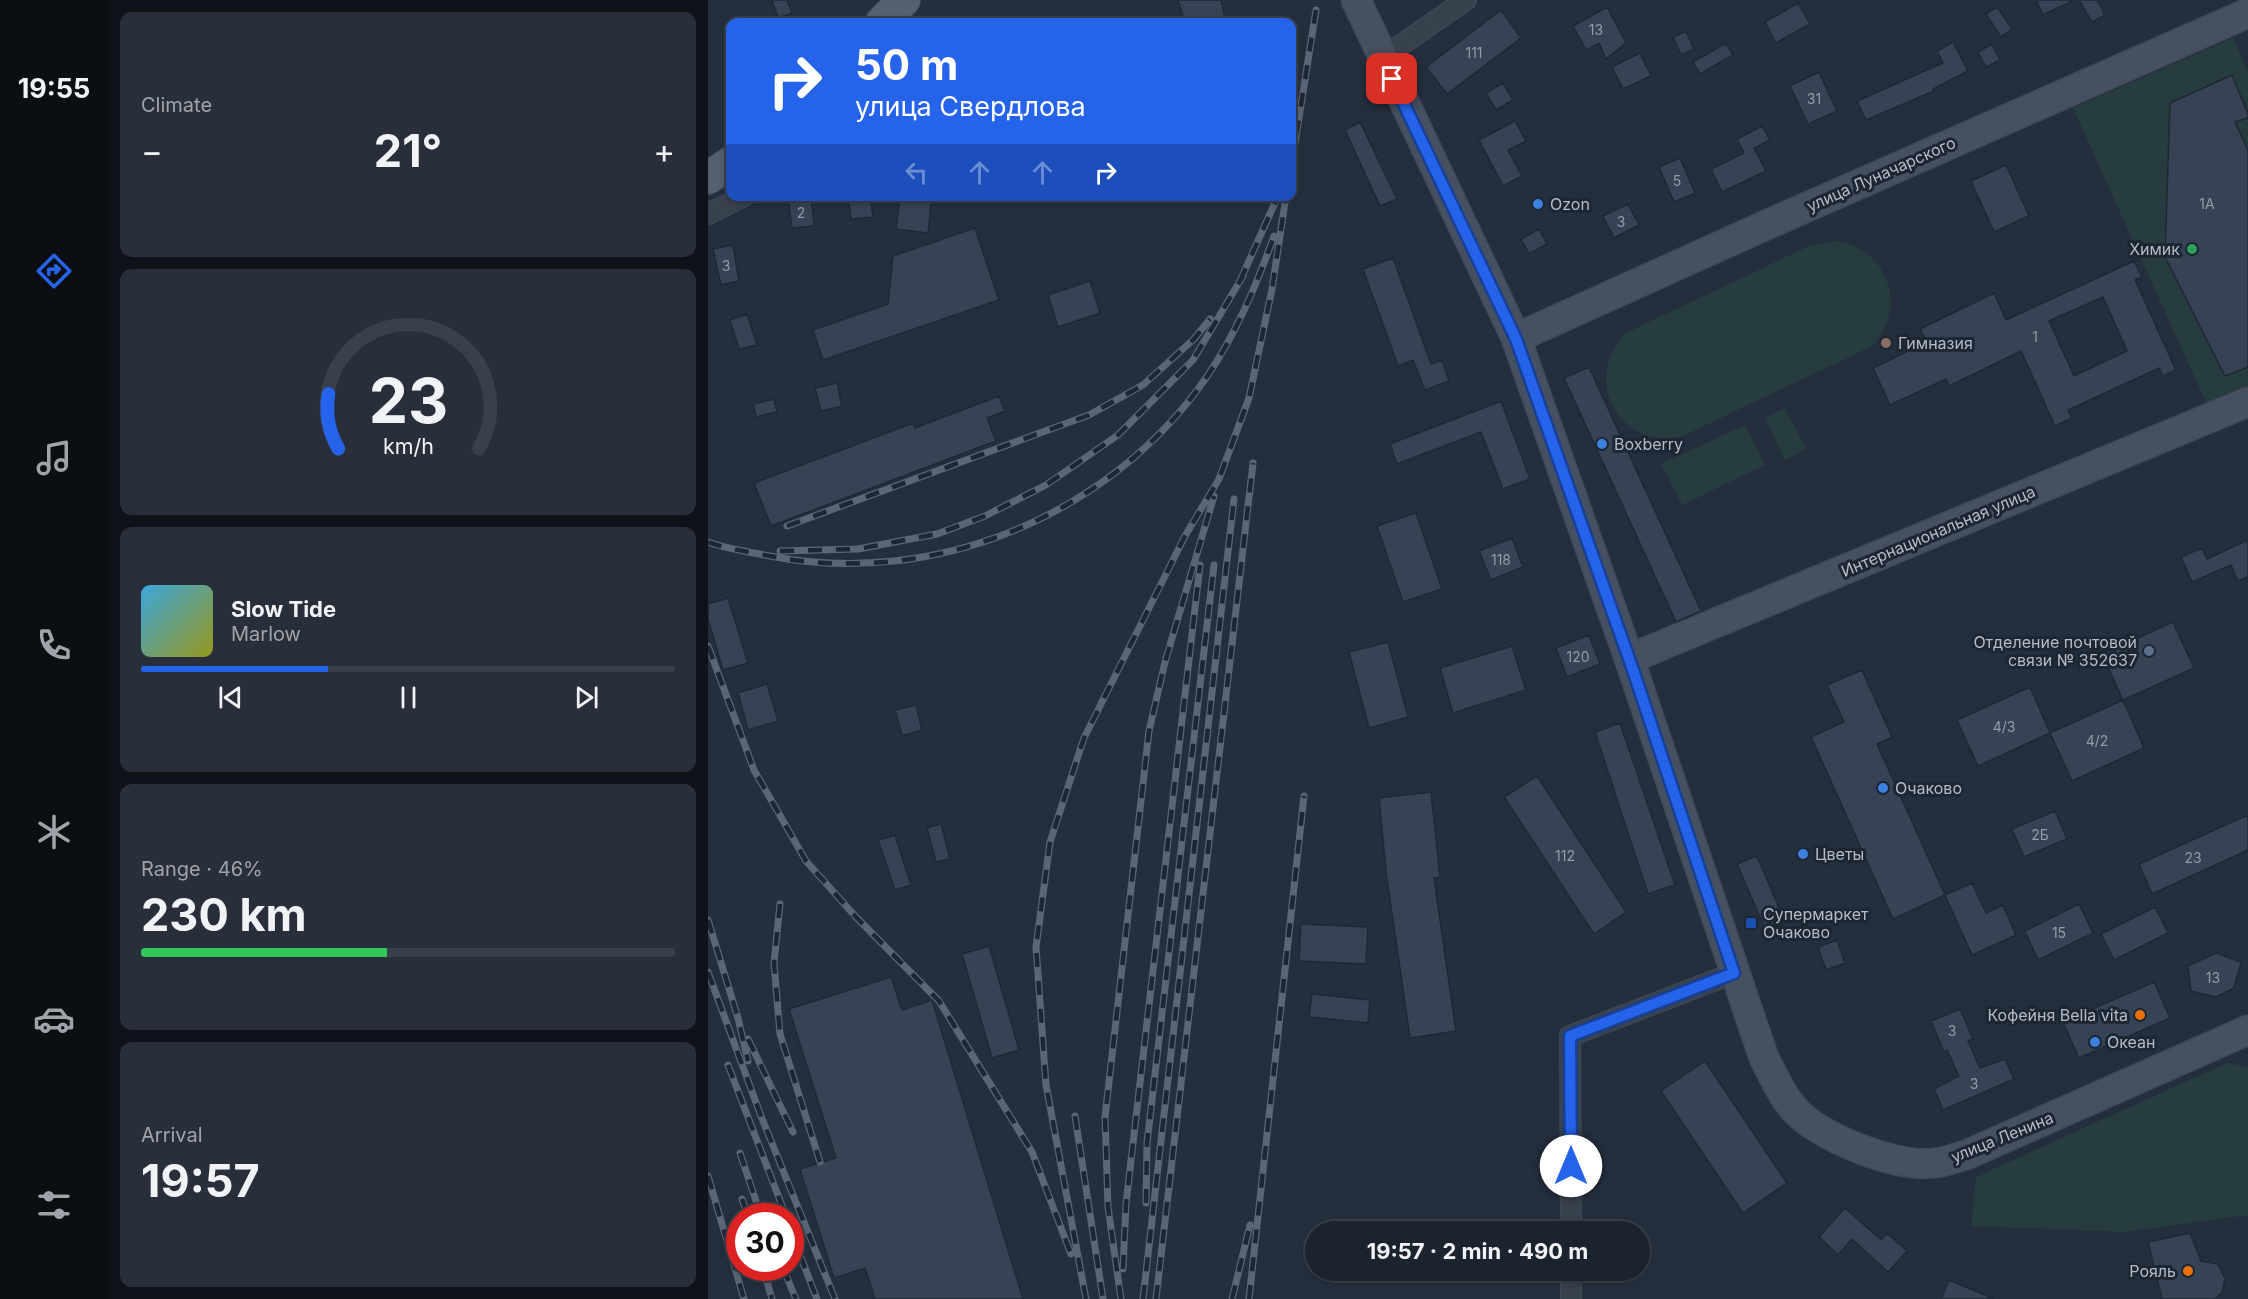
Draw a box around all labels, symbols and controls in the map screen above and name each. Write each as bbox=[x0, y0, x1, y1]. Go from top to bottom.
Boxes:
house number: 13 bbox=[1589, 21, 1603, 38]
text: 50 m bbox=[855, 39, 958, 90]
icon: right bbox=[756, 42, 834, 120]
house number: 111 bbox=[1465, 44, 1483, 61]
pin bbox=[1366, 53, 1417, 104]
icon: arrive bbox=[1375, 62, 1408, 95]
text: 19:55 bbox=[18, 72, 90, 105]
text: улица Свердлова bbox=[855, 90, 1086, 123]
house number: 31 bbox=[1807, 90, 1821, 107]
text: Climate bbox=[141, 93, 212, 117]
text: 21° bbox=[374, 123, 442, 178]
text: − bbox=[141, 131, 163, 171]
text: + bbox=[653, 131, 675, 171]
street label: улица Луначарского bbox=[1803, 132, 1959, 216]
icon: left bbox=[900, 156, 933, 189]
icon: ahead bbox=[963, 156, 996, 189]
icon: ahead bbox=[1026, 156, 1059, 189]
icon: right bbox=[1089, 156, 1122, 189]
house number: 5 bbox=[1673, 172, 1681, 189]
place label: Ozon bbox=[1550, 194, 1590, 214]
house number: 1А bbox=[2199, 195, 2215, 212]
marker: Ozon bbox=[1531, 197, 1545, 211]
house number: 2 bbox=[797, 204, 805, 221]
house number: 3 bbox=[1617, 213, 1625, 230]
place label: Химик bbox=[2129, 239, 2180, 259]
marker: Химик bbox=[2185, 242, 2199, 256]
icon: directions bbox=[33, 250, 75, 292]
house number: 3 bbox=[722, 257, 730, 274]
house number: 1 bbox=[2032, 328, 2038, 345]
place label: Гимназия bbox=[1898, 333, 1973, 353]
marker: Гимназия bbox=[1879, 336, 1893, 350]
text: 23 bbox=[368, 363, 448, 438]
text: km/h bbox=[383, 434, 433, 460]
place label: Boxberry bbox=[1614, 434, 1683, 454]
icon: music bbox=[33, 437, 75, 479]
marker: Boxberry bbox=[1595, 437, 1609, 451]
street label: Интернациональная улица bbox=[1838, 481, 2038, 581]
house number: 118 bbox=[1491, 551, 1511, 568]
text: Slow Tide bbox=[231, 596, 336, 622]
text: Marlow bbox=[231, 622, 301, 646]
icon: phone bbox=[33, 624, 75, 666]
place label: Отделение почтовой связи № 352637 bbox=[1973, 632, 2137, 670]
marker: Отделение почтовой связи № 352637 bbox=[2142, 644, 2156, 658]
house number: 120 bbox=[1566, 648, 1590, 665]
icon: previous bbox=[214, 681, 247, 714]
icon: pause bbox=[392, 681, 425, 714]
icon: next bbox=[570, 681, 603, 714]
house number: 4/3 bbox=[1993, 718, 2015, 735]
house number: 4/2 bbox=[2086, 732, 2108, 749]
place label: Очаково bbox=[1895, 778, 1962, 798]
marker: Очаково bbox=[1876, 781, 1890, 795]
icon: climate bbox=[33, 811, 75, 853]
house number: 2Б bbox=[2031, 826, 2049, 843]
place label: Цветы bbox=[1815, 844, 1864, 864]
house number: 112 bbox=[1555, 847, 1575, 864]
marker: Цветы bbox=[1796, 847, 1810, 861]
house number: 23 bbox=[2184, 849, 2202, 866]
text: Range · 46% bbox=[141, 857, 263, 881]
text: 230 km bbox=[141, 887, 307, 942]
place label: Супермаркет Очаково bbox=[1763, 904, 1869, 942]
marker: Супермаркет Очаково bbox=[1744, 916, 1758, 930]
house number: 15 bbox=[2052, 924, 2066, 941]
house number: 13 bbox=[2206, 969, 2220, 986]
icon: car bbox=[33, 998, 75, 1040]
place label: Кофейня Bella vita bbox=[1987, 1005, 2128, 1025]
marker: Кофейня Bella vita bbox=[2133, 1008, 2147, 1022]
house number: 3 bbox=[1948, 1022, 1956, 1039]
place label: Океан bbox=[2107, 1032, 2155, 1052]
marker: Океан bbox=[2088, 1035, 2102, 1049]
house number: 3 bbox=[1970, 1075, 1978, 1092]
street label: улица Ленина bbox=[1948, 1107, 2056, 1167]
text: Arrival bbox=[141, 1123, 203, 1147]
position arrow bbox=[1539, 1134, 1603, 1198]
text: 19:57 bbox=[141, 1153, 260, 1208]
icon: filters bbox=[33, 1184, 75, 1226]
speed limit sign: 30 bbox=[726, 1203, 804, 1281]
text: 19:57 · 2 min · 490 m bbox=[1367, 1238, 1588, 1264]
place label: Рояль bbox=[2129, 1261, 2176, 1281]
marker: Рояль bbox=[2181, 1264, 2195, 1278]

